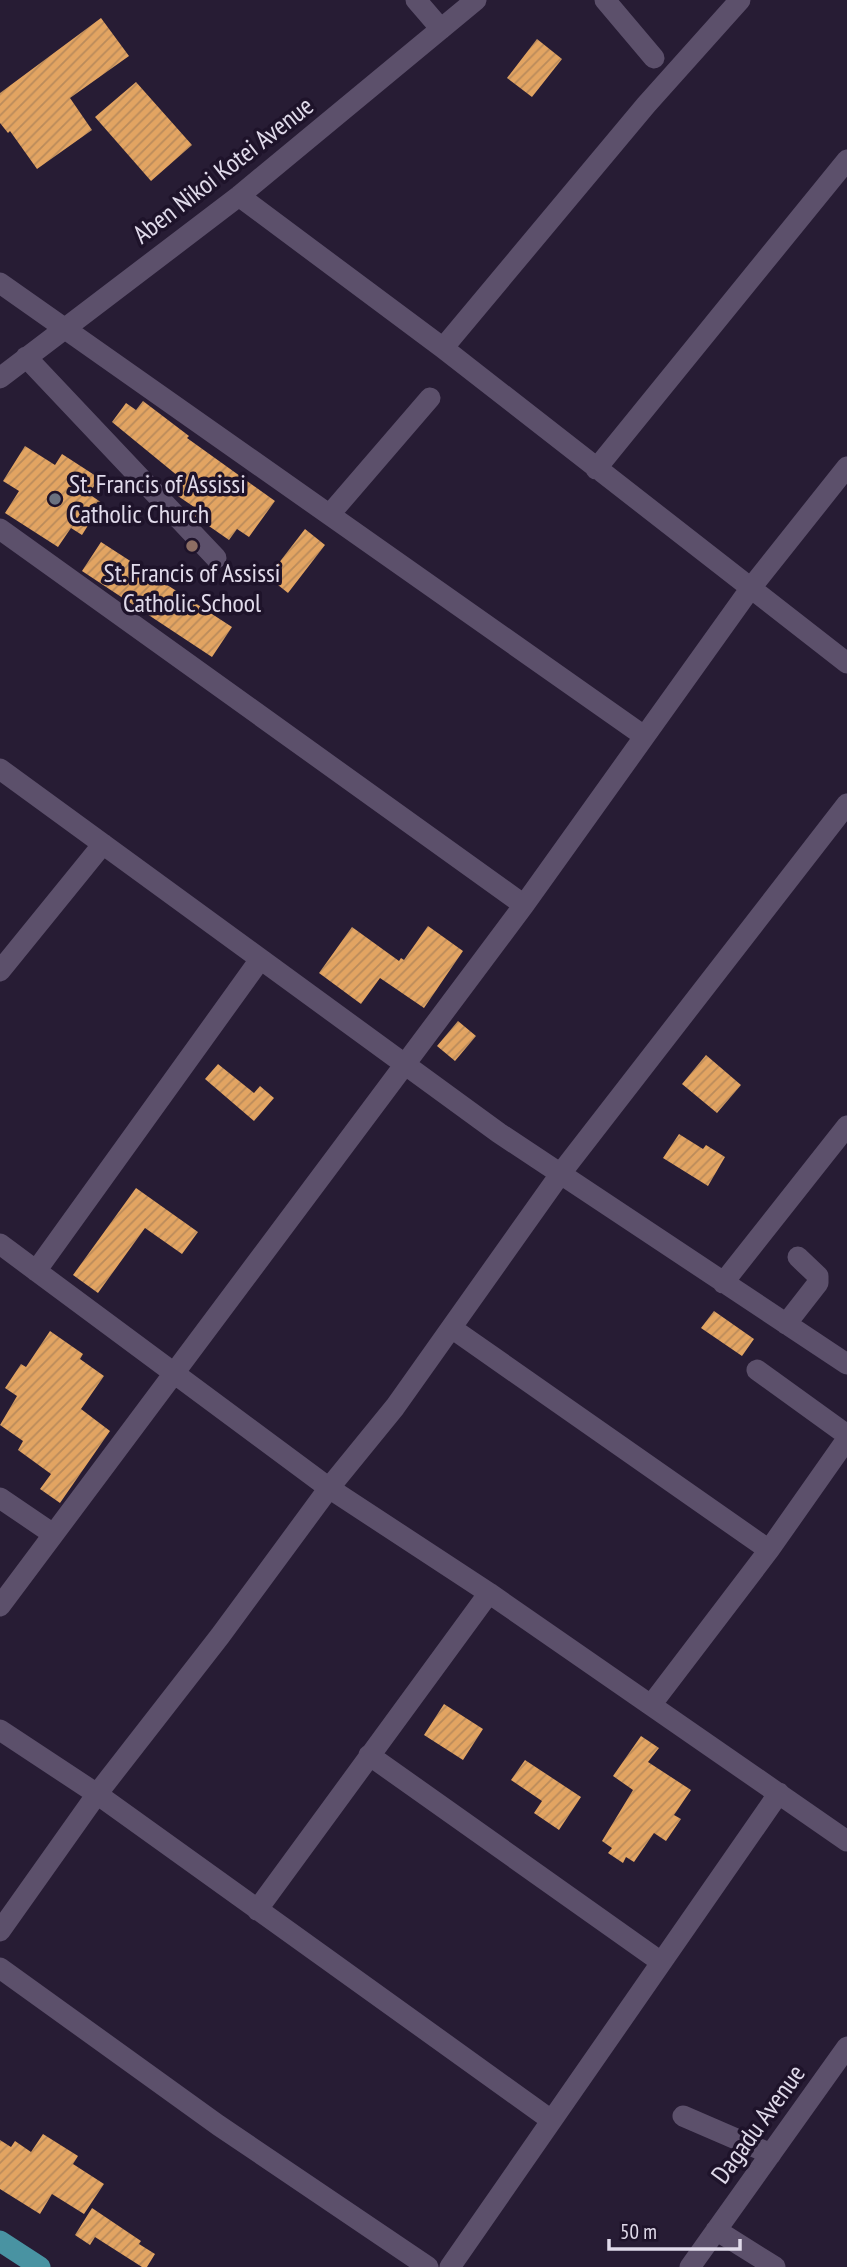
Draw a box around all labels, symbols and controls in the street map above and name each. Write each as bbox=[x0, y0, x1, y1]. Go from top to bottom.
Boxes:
street label: Aben Nikoi Kotei Avenue bbox=[126, 89, 320, 250]
place label: St. Francis of Assissi Catholic Church bbox=[69, 467, 246, 530]
marker: St. Francis of Assissi Catholic Church bbox=[47, 491, 63, 507]
marker: St. Francis of Assissi Catholic School bbox=[184, 538, 200, 554]
place label: St. Francis of Assissi Catholic School bbox=[104, 556, 280, 619]
street label: Dagadu Avenue bbox=[703, 2058, 812, 2190]
scale bar bbox=[609, 2208, 740, 2252]
text: 50 m bbox=[620, 2218, 657, 2245]

